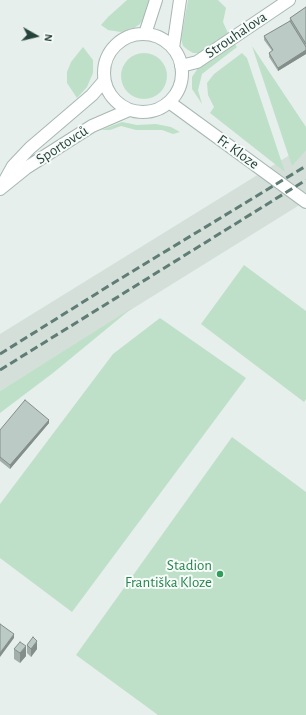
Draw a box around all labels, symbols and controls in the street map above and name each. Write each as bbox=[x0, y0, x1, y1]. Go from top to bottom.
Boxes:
street label: Strouhalova bbox=[202, 8, 270, 62]
north arrow bbox=[16, 16, 56, 56]
text: N bbox=[42, 33, 54, 42]
street label: Sportovců bbox=[33, 122, 91, 168]
street label: Fr. Kloze bbox=[214, 131, 262, 173]
place label: Stadion Františka Kloze bbox=[125, 556, 212, 591]
marker: Stadion Františka Kloze bbox=[215, 569, 225, 579]

